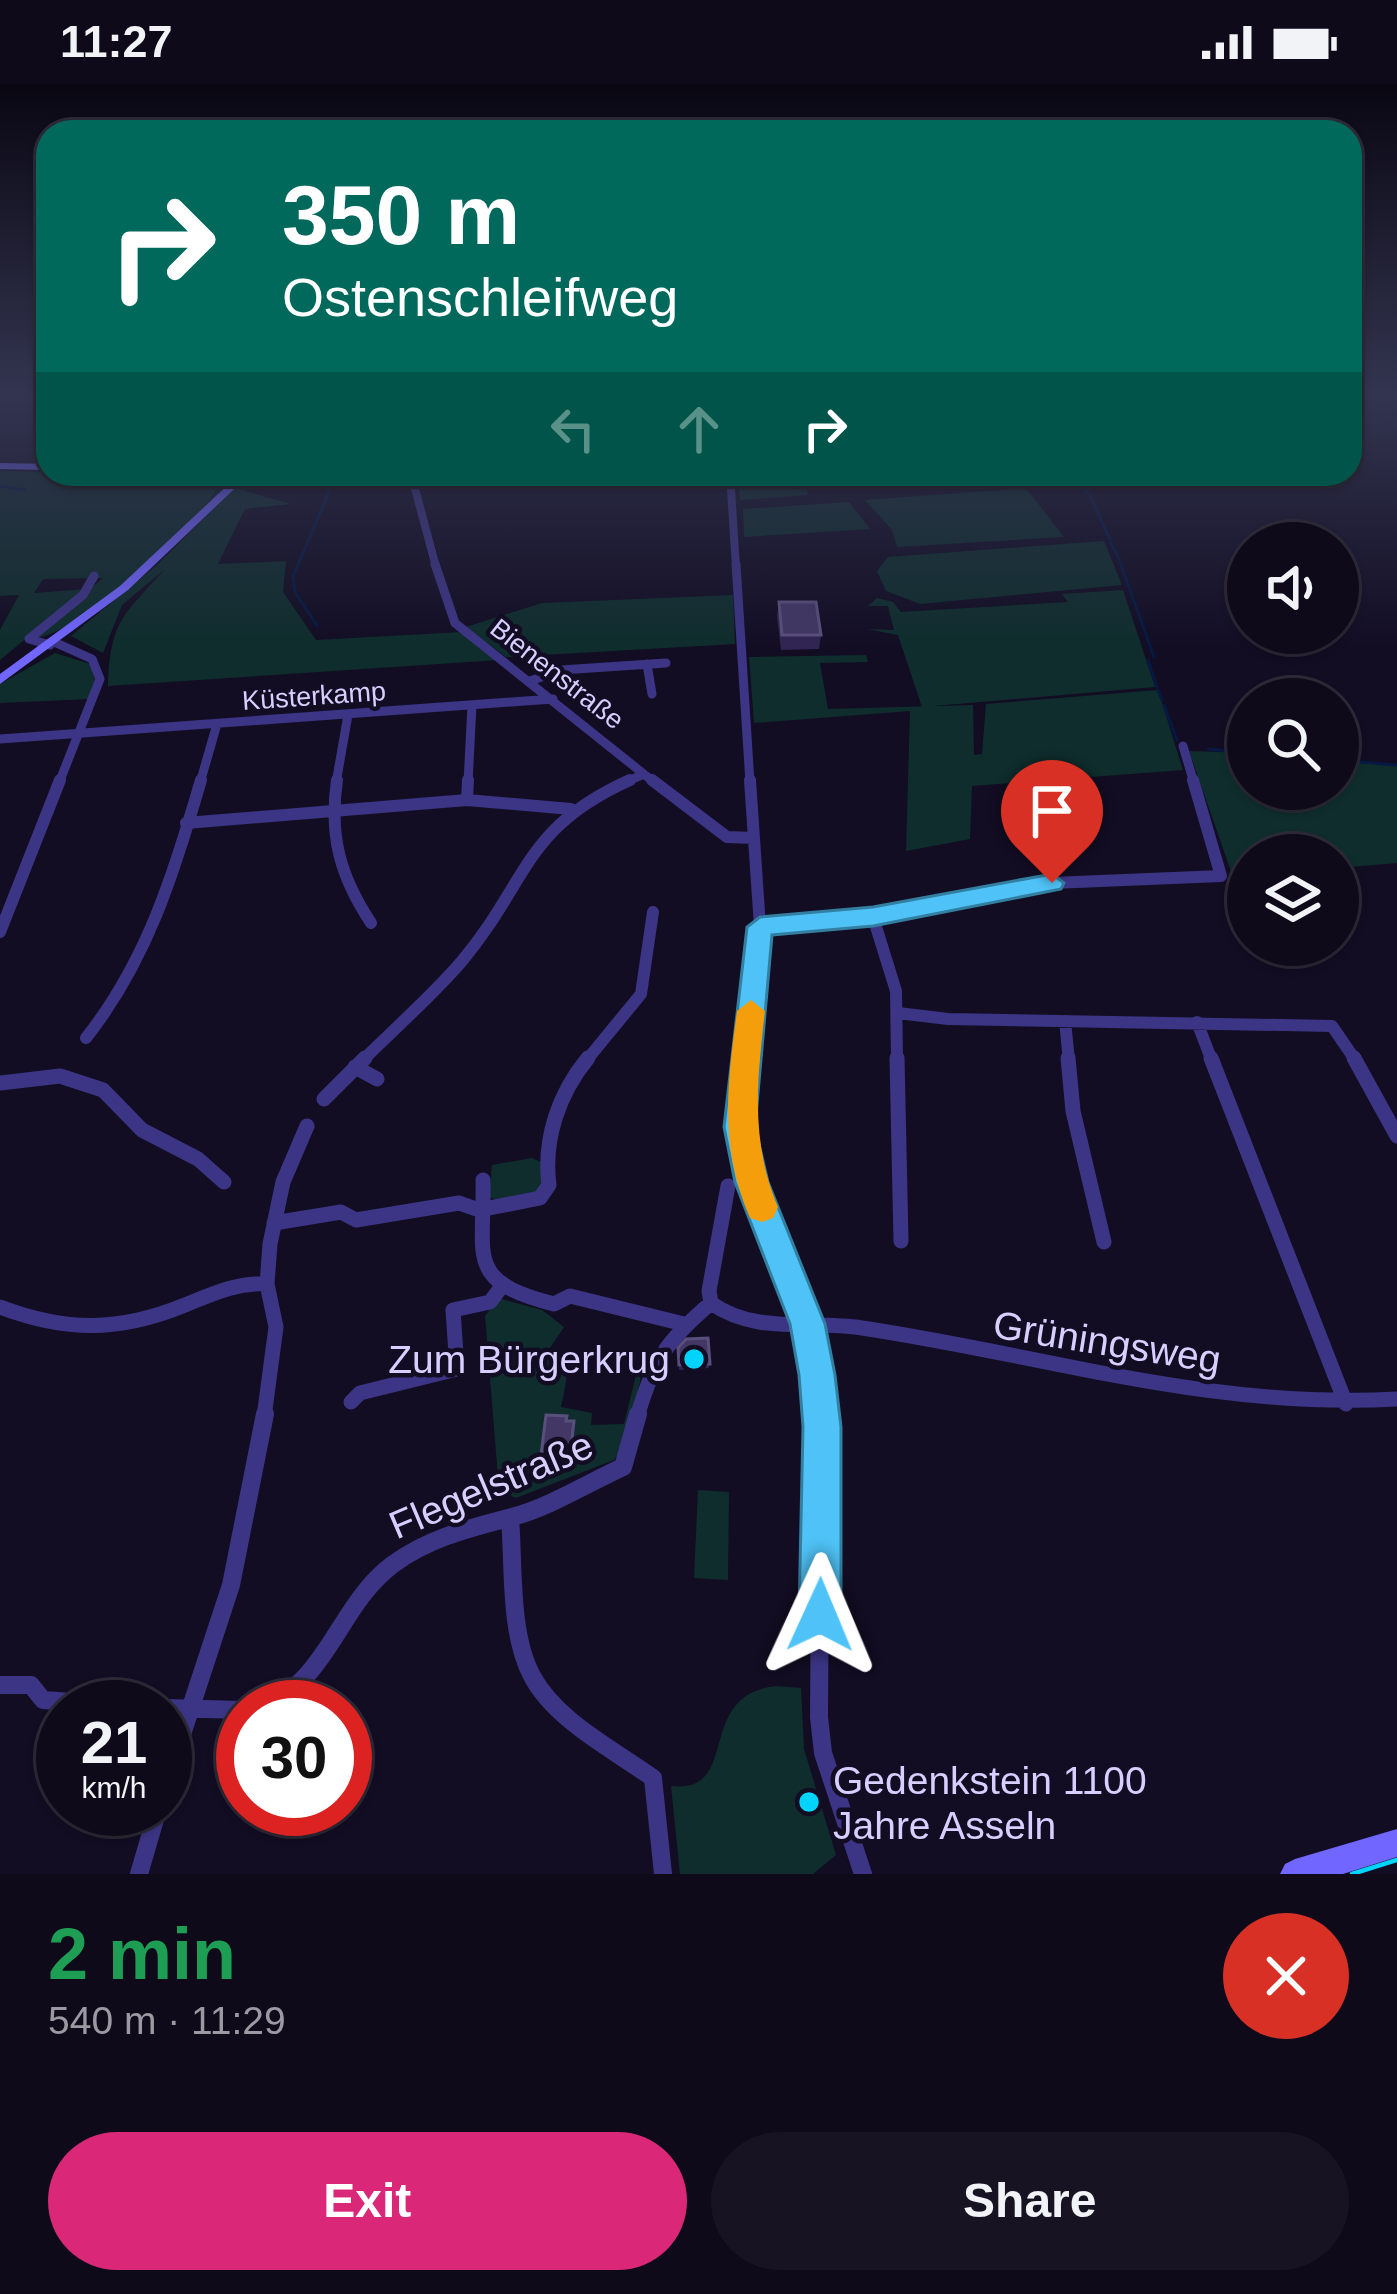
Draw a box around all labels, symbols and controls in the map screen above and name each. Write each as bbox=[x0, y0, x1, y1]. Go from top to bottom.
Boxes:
text: 11:27 bbox=[60, 16, 173, 67]
icon: right bbox=[84, 168, 240, 324]
text: 350 m bbox=[282, 168, 520, 262]
text: Ostenschleifweg bbox=[282, 267, 678, 327]
icon: left bbox=[540, 396, 606, 462]
icon: ahead bbox=[666, 396, 732, 462]
icon: right bbox=[792, 396, 858, 462]
map controls bbox=[1227, 522, 1359, 966]
button: sound bbox=[1227, 522, 1359, 654]
street label: Bienenstraße bbox=[484, 613, 630, 735]
street label: Küsterkamp bbox=[241, 676, 387, 716]
button: search bbox=[1227, 678, 1359, 810]
pin bbox=[1001, 760, 1103, 883]
icon: arrive bbox=[1019, 778, 1085, 844]
button: layers bbox=[1227, 834, 1359, 966]
street label: Grüningsweg bbox=[990, 1303, 1224, 1381]
place label: Zum Bürgerkrug bbox=[388, 1338, 670, 1381]
marker: Zum Bürgerkrug bbox=[681, 1346, 707, 1372]
street label: Flegelstraße bbox=[383, 1423, 599, 1547]
position arrow bbox=[757, 1552, 883, 1678]
speed limit sign: 30 bbox=[216, 1680, 372, 1836]
text: 21 bbox=[81, 1709, 147, 1776]
place label: Gedenkstein 1100 Jahre Asseln bbox=[833, 1759, 1147, 1847]
text: km/h bbox=[81, 1771, 147, 1804]
marker: Gedenkstein 1100 Jahre Asseln bbox=[796, 1789, 822, 1815]
button: close bbox=[1223, 1913, 1349, 2039]
text: 2 min bbox=[48, 1914, 236, 1994]
text: 540 m · 11:29 bbox=[48, 1999, 286, 2042]
button: Exit bbox=[48, 2132, 687, 2270]
button: Share bbox=[711, 2132, 1349, 2270]

